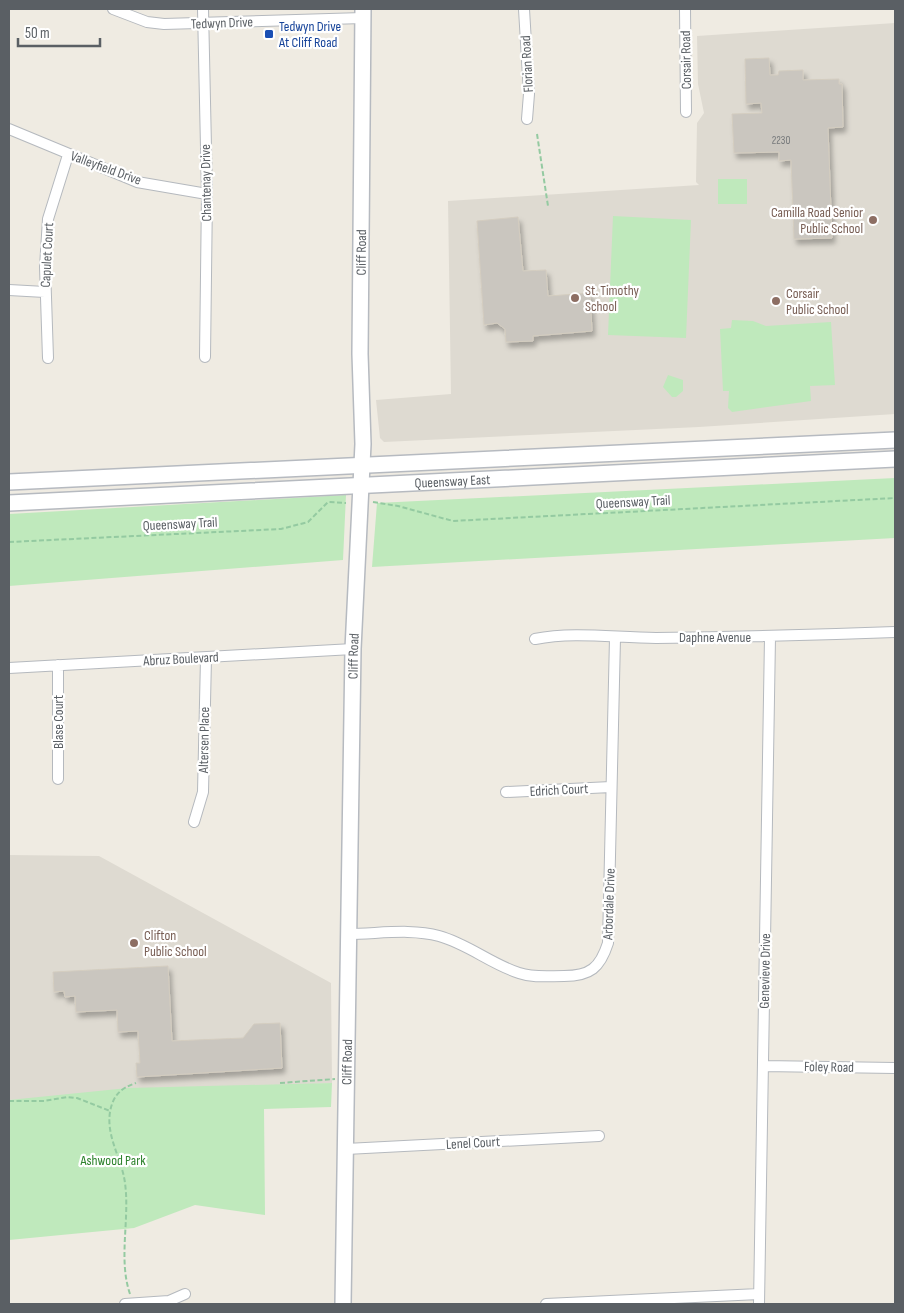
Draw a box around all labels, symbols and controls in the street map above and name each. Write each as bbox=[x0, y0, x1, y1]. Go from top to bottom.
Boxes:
street label: Tedwyn Drive bbox=[191, 13, 253, 33]
scale bar bbox=[18, 15, 100, 47]
place label: Tedwyn Drive At Cliff Road bbox=[278, 18, 341, 51]
text: 50 m bbox=[25, 24, 50, 43]
marker: Tedwyn Drive At Cliff Road bbox=[263, 28, 275, 40]
street label: Corsair Road bbox=[677, 30, 695, 90]
street label: Florian Road bbox=[517, 35, 537, 93]
house number: 2230 bbox=[772, 134, 790, 147]
street label: Chantenay Drive bbox=[197, 144, 215, 222]
street label: Valleyfield Drive bbox=[68, 147, 144, 189]
place label: Camilla Road Senior Public School bbox=[771, 204, 863, 237]
marker: Camilla Road Senior Public School bbox=[867, 214, 879, 226]
street label: Capulet Court bbox=[37, 222, 57, 288]
street label: Cliff Road bbox=[352, 229, 370, 275]
place label: St. Timothy School bbox=[585, 282, 640, 315]
place label: Corsair Public School bbox=[786, 285, 849, 318]
marker: St. Timothy School bbox=[569, 292, 581, 304]
marker: Corsair Public School bbox=[770, 295, 782, 307]
street label: Queensway East bbox=[414, 471, 491, 491]
street label: Queensway Trail bbox=[595, 492, 671, 512]
street label: Queensway Trail bbox=[142, 514, 218, 534]
street label: Daphne Avenue bbox=[679, 629, 751, 646]
street label: Cliff Road bbox=[344, 633, 362, 679]
street label: Abruz Boulevard bbox=[142, 649, 219, 670]
street label: Blase Court bbox=[50, 695, 67, 749]
street label: Altersen Place bbox=[195, 707, 213, 774]
street label: Edrich Court bbox=[529, 780, 589, 800]
street label: Arbordale Drive bbox=[599, 868, 619, 941]
place label: Clifton Public School bbox=[144, 927, 207, 960]
street label: Genevieve Drive bbox=[756, 933, 774, 1009]
marker: Clifton Public School bbox=[128, 937, 140, 949]
street label: Cliff Road bbox=[338, 1039, 356, 1085]
street label: Foley Road bbox=[804, 1058, 854, 1076]
street label: Lenel Court bbox=[446, 1133, 500, 1153]
park label: Ashwood Park bbox=[79, 1152, 146, 1169]

